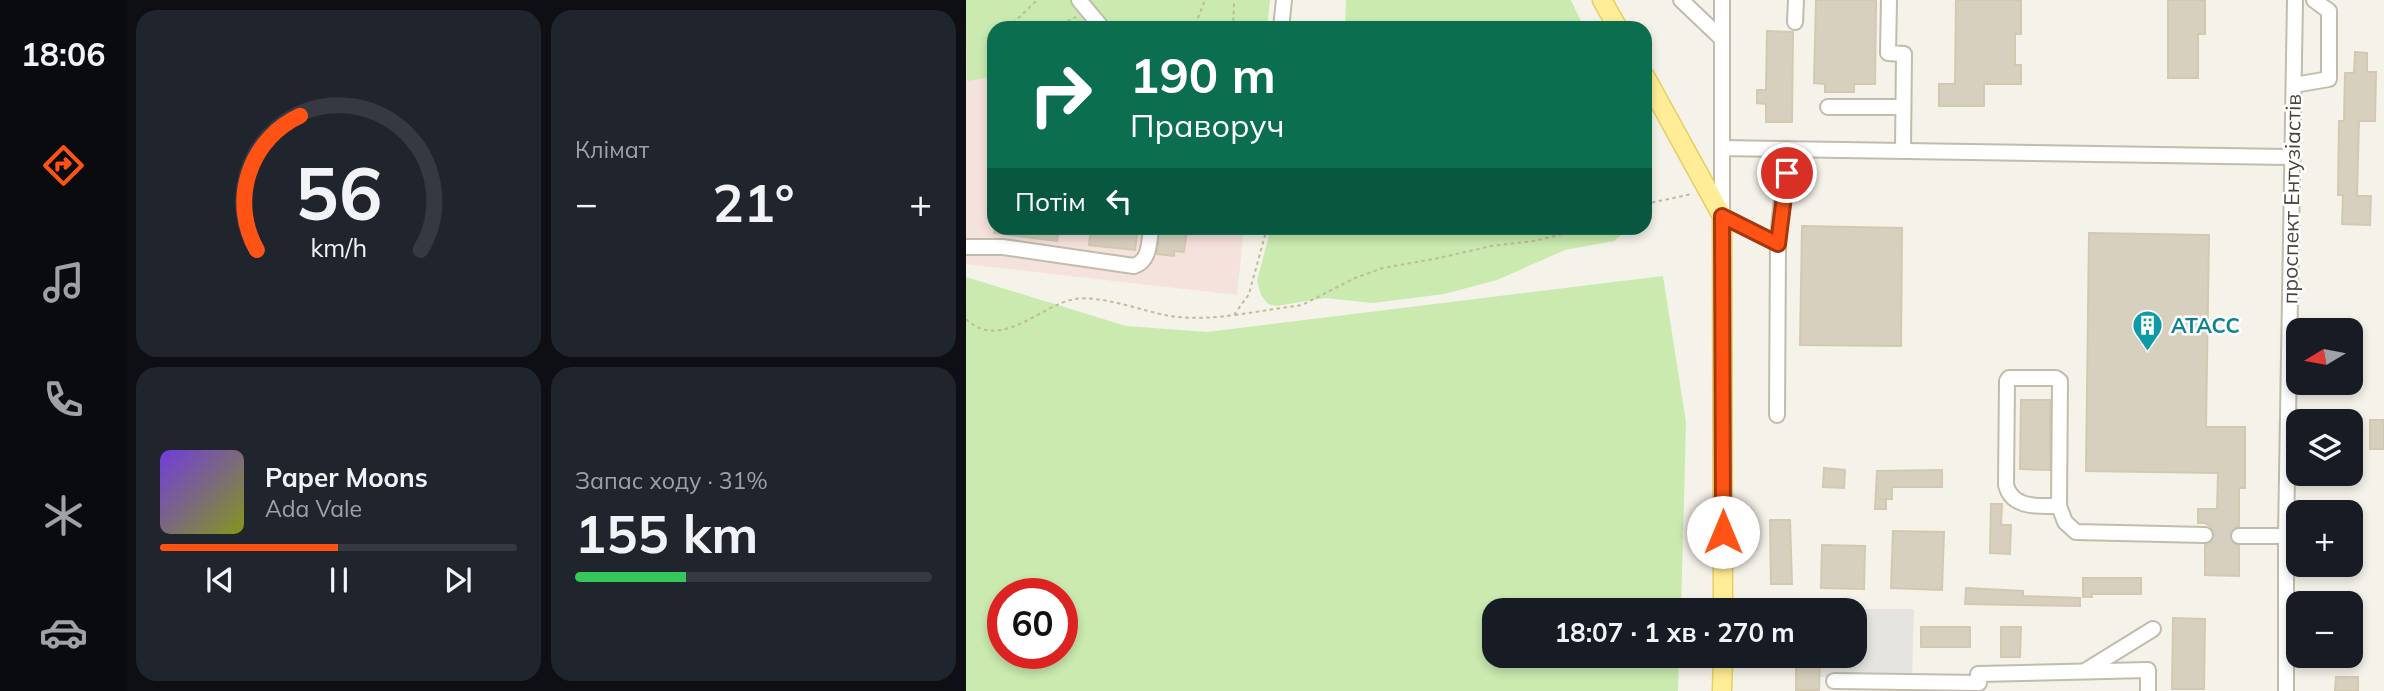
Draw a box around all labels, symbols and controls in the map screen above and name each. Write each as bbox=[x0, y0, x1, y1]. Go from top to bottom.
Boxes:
text: 18:06 bbox=[21, 34, 105, 74]
text: 190 m bbox=[1130, 44, 1276, 105]
icon: right bbox=[1015, 49, 1106, 140]
street label: проспект Ентузіастів bbox=[2276, 94, 2306, 304]
text: Праворуч bbox=[1130, 105, 1285, 145]
text: Клімат bbox=[575, 135, 649, 164]
icon: directions bbox=[39, 141, 88, 190]
pin bbox=[1757, 143, 1817, 203]
text: 56 bbox=[295, 147, 382, 238]
icon: arrive bbox=[1768, 154, 1806, 192]
text: 21° bbox=[712, 170, 795, 235]
text: − bbox=[575, 179, 598, 227]
text: + bbox=[909, 179, 932, 227]
icon: left bbox=[1100, 182, 1138, 220]
text: Потім bbox=[1015, 185, 1086, 218]
text: km/h bbox=[310, 231, 367, 262]
icon: music bbox=[39, 258, 88, 307]
building icon: АТАСС bbox=[2131, 309, 2165, 353]
place label: АТАСС bbox=[2171, 312, 2240, 338]
north arrow bbox=[2286, 318, 2362, 396]
map controls bbox=[2286, 318, 2363, 668]
icon: phone bbox=[39, 375, 88, 424]
button: layers bbox=[2286, 409, 2363, 486]
text: Paper Moons bbox=[265, 461, 428, 494]
text: Запас ходу · 31% bbox=[575, 466, 768, 495]
icon: climate bbox=[39, 491, 88, 540]
text: Ada Vale bbox=[265, 494, 362, 523]
position arrow bbox=[1686, 495, 1760, 569]
button: + bbox=[2286, 500, 2363, 577]
text: 155 km bbox=[575, 501, 758, 566]
icon: previous bbox=[201, 561, 239, 599]
icon: pause bbox=[320, 561, 358, 599]
icon: next bbox=[439, 561, 477, 599]
speed limit sign: 60 bbox=[987, 578, 1078, 669]
button: − bbox=[2286, 591, 2363, 668]
icon: car bbox=[39, 608, 88, 657]
text: 18:07 · 1 хв · 270 m bbox=[1554, 616, 1795, 649]

